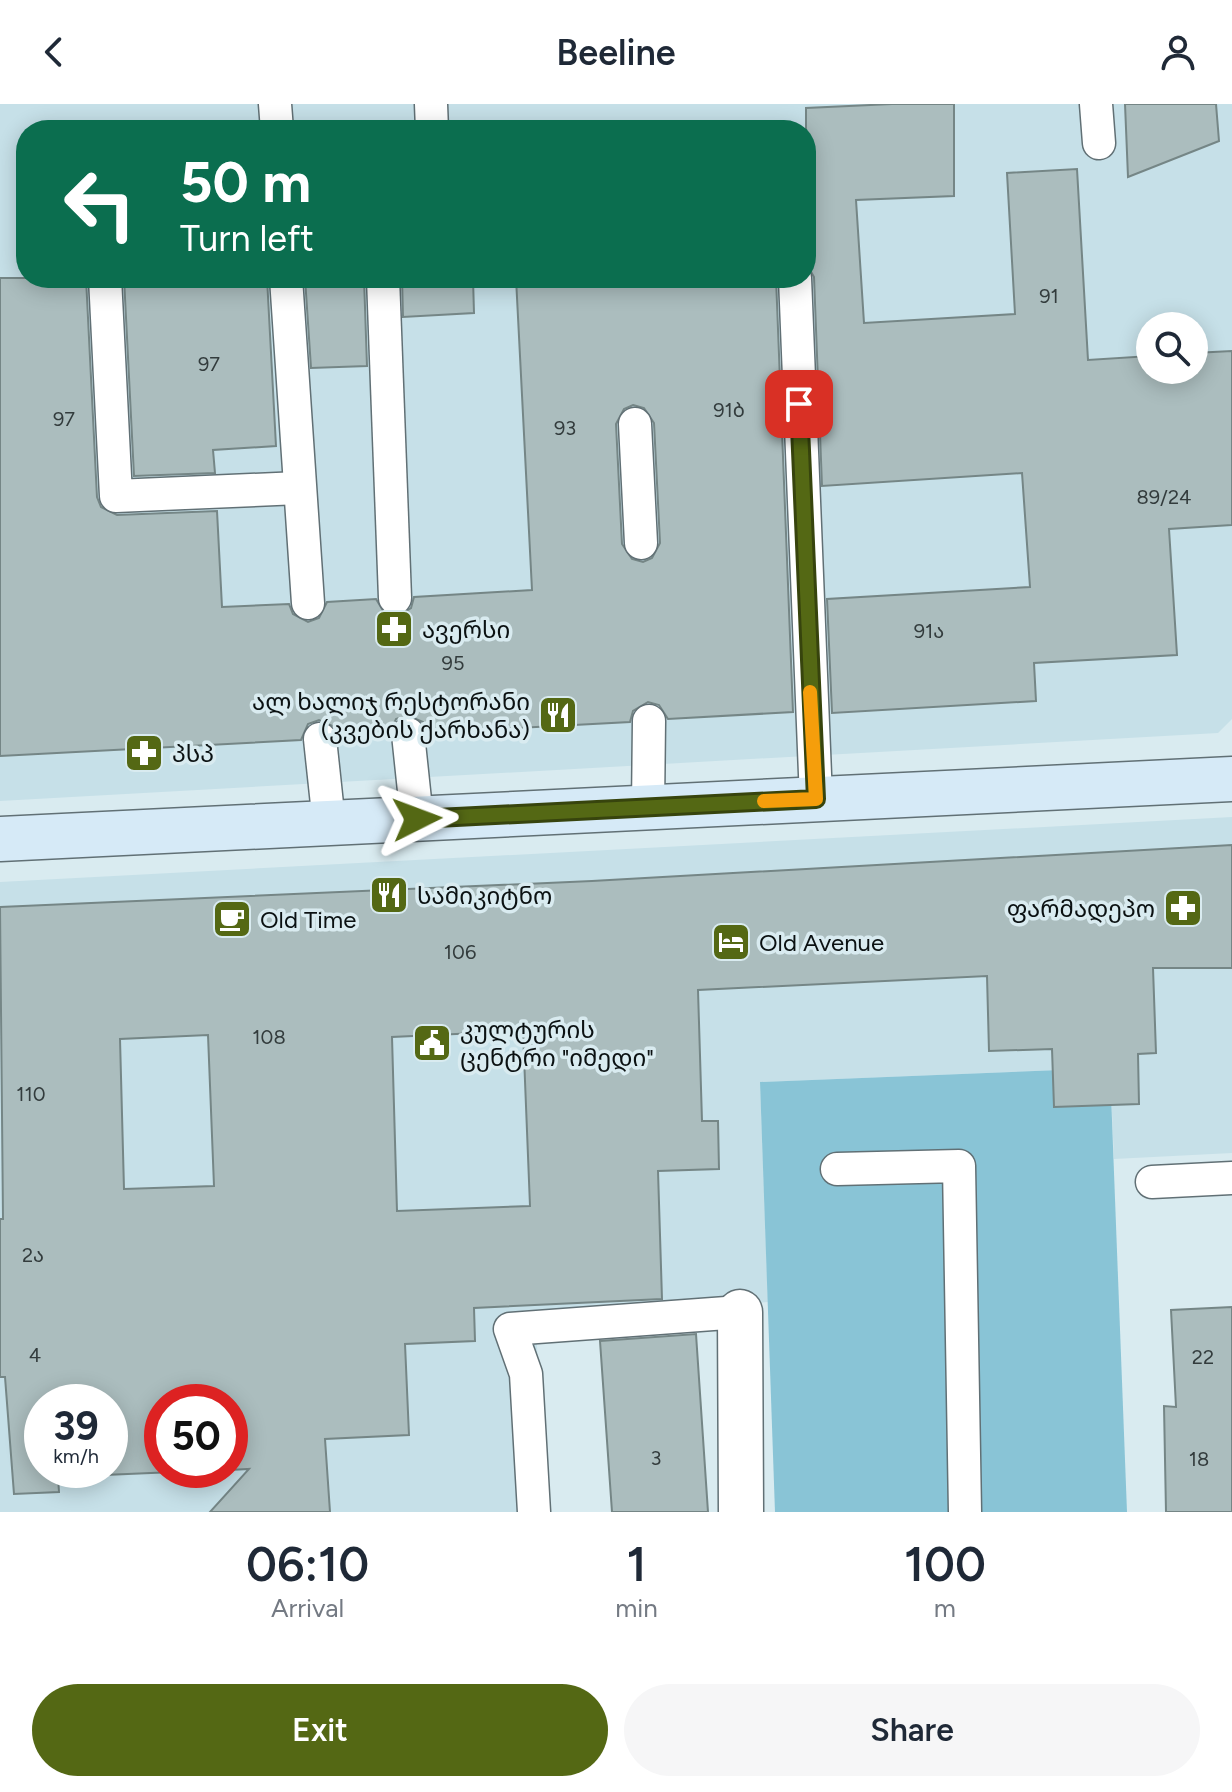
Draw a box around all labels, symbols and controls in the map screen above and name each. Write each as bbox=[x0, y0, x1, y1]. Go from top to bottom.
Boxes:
icon: back bbox=[32, 30, 76, 74]
icon: person bbox=[1156, 30, 1200, 74]
text: Beeline bbox=[556, 31, 676, 74]
text: 50 m bbox=[180, 149, 311, 216]
icon: left bbox=[48, 152, 152, 256]
text: Turn left bbox=[180, 217, 314, 260]
house number: 91 bbox=[1039, 284, 1059, 308]
map controls bbox=[1136, 312, 1208, 384]
button: search bbox=[1136, 312, 1208, 384]
house number: 97 bbox=[198, 352, 220, 376]
pin bbox=[765, 370, 833, 438]
icon: arrive bbox=[777, 382, 821, 426]
house number: 91ბ bbox=[713, 398, 745, 422]
house number: 97 bbox=[53, 407, 75, 431]
house number: 93 bbox=[554, 416, 576, 440]
house number: 89/24 bbox=[1137, 485, 1191, 509]
pharmacy icon: ავერსი bbox=[373, 608, 415, 650]
place label: ავერსი bbox=[422, 615, 510, 644]
house number: 91ა bbox=[914, 619, 944, 643]
house number: 95 bbox=[442, 651, 464, 675]
place label: ალ ხალიჯ რესტორანი (კვების ქარხანა) bbox=[252, 687, 530, 744]
restaurant icon: ალ ხალიჯ რესტორანი (კვების ქარხანა) bbox=[537, 694, 579, 736]
pharmacy icon: პსპ bbox=[123, 732, 165, 774]
place label: პსპ bbox=[172, 739, 214, 768]
position arrow bbox=[375, 777, 459, 861]
restaurant icon: სამიკიტნო bbox=[368, 874, 410, 916]
place label: სამიკიტნო bbox=[417, 881, 552, 910]
pharmacy icon: ფარმადეპო bbox=[1162, 887, 1204, 929]
place label: ფარმადეპო bbox=[1007, 894, 1155, 923]
cafe icon: Old Time bbox=[211, 898, 253, 940]
place label: Old Time bbox=[260, 905, 356, 934]
hotel icon: Old Avenue bbox=[710, 921, 752, 963]
place label: Old Avenue bbox=[759, 928, 884, 957]
house number: 106 bbox=[444, 940, 476, 964]
place label: კულტურის ცენტრი "იმედი" bbox=[460, 1015, 654, 1072]
public building icon: კულტურის ცენტრი "იმედი" bbox=[411, 1022, 453, 1064]
house number: 108 bbox=[252, 1025, 286, 1049]
house number: 110 bbox=[16, 1082, 46, 1106]
house number: 2ა bbox=[22, 1243, 44, 1267]
house number: 4 bbox=[29, 1343, 41, 1367]
house number: 22 bbox=[1192, 1345, 1214, 1369]
speed limit sign: 50 bbox=[144, 1384, 248, 1488]
text: 39 bbox=[53, 1402, 99, 1450]
text: km/h bbox=[53, 1444, 99, 1468]
house number: 3 bbox=[651, 1446, 661, 1470]
house number: 18 bbox=[1189, 1447, 1209, 1471]
text: 06:10 bbox=[246, 1535, 369, 1593]
text: 1 bbox=[626, 1535, 647, 1593]
text: 100 bbox=[904, 1535, 986, 1593]
text: Arrival bbox=[271, 1592, 344, 1624]
text: min bbox=[615, 1592, 658, 1624]
text: m bbox=[934, 1592, 956, 1624]
button: Exit bbox=[32, 1684, 608, 1776]
button: Share bbox=[624, 1684, 1200, 1776]

